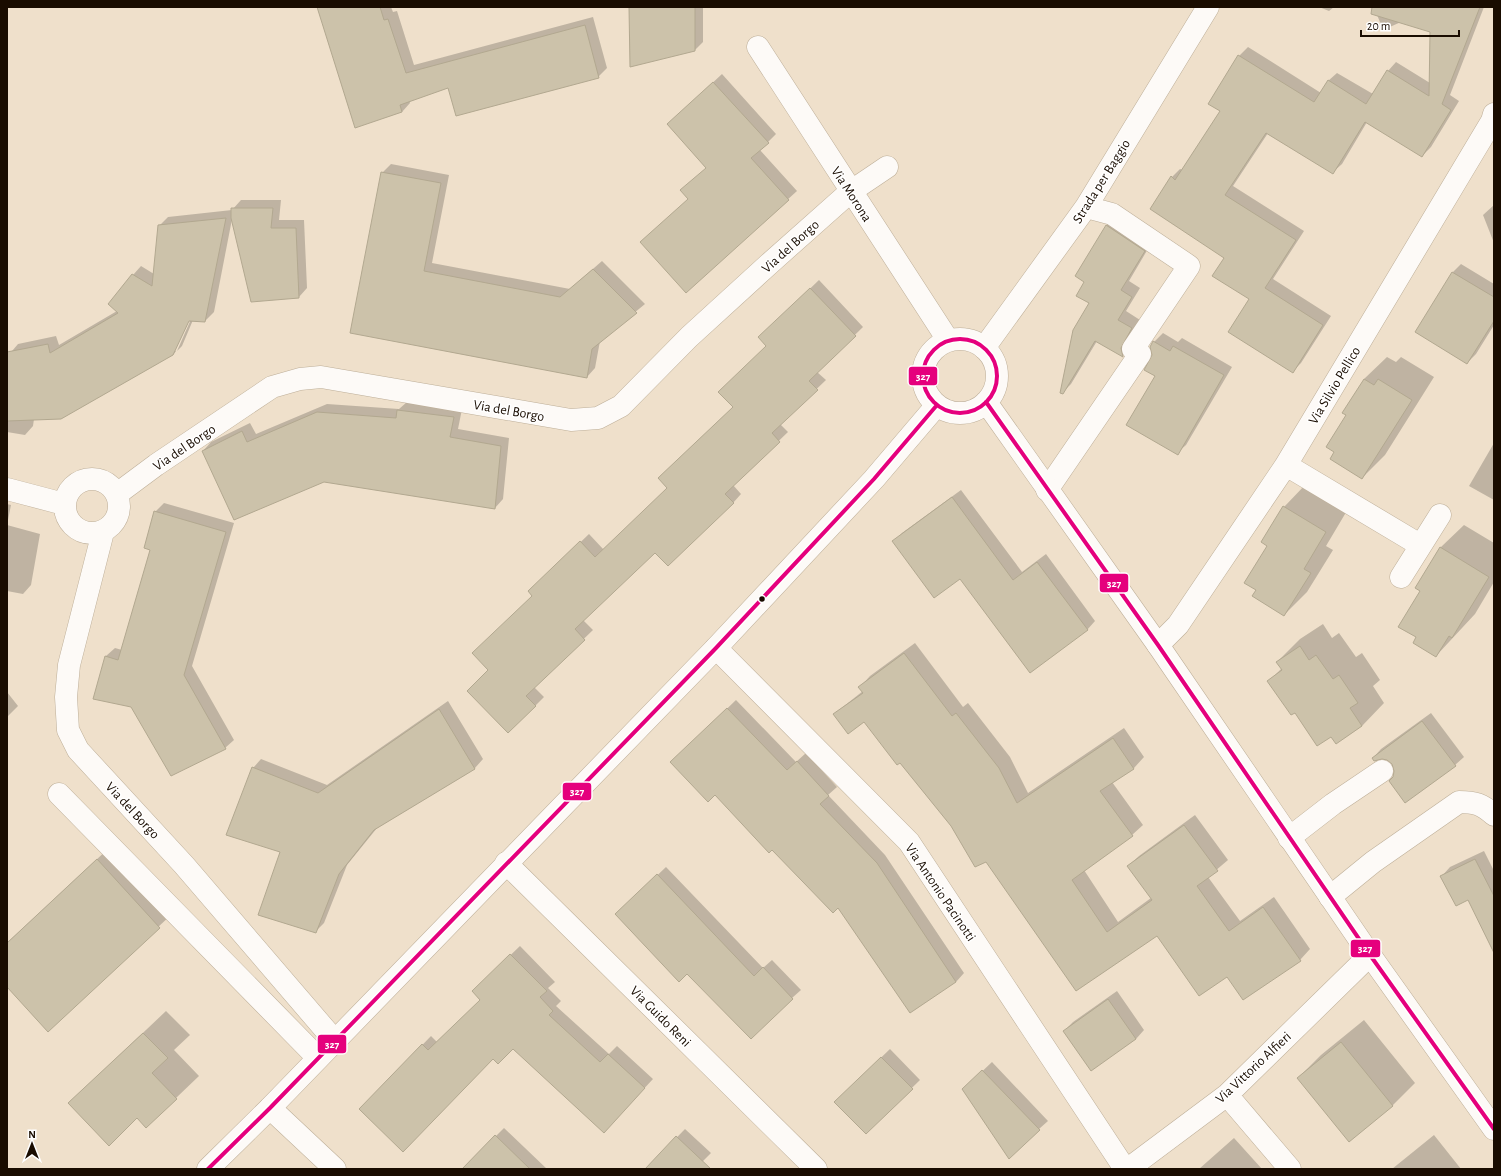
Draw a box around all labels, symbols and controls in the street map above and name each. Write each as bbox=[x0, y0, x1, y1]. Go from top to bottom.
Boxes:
scale bar bbox=[1361, 12, 1459, 38]
text: 20 m bbox=[1367, 20, 1390, 32]
street label: Strada per Baggio bbox=[1070, 137, 1133, 226]
street label: Via Morona bbox=[828, 165, 874, 225]
street label: Via del Borgo bbox=[759, 217, 822, 276]
street label: Via Silvio Pellico bbox=[1306, 344, 1364, 427]
line badge: 327 bbox=[908, 366, 938, 386]
text: 327 bbox=[916, 371, 931, 382]
street label: Via del Borgo bbox=[472, 398, 546, 424]
street label: Via del Borgo bbox=[151, 422, 218, 474]
line badge: 327 bbox=[1099, 573, 1129, 593]
text: 327 bbox=[1107, 578, 1122, 589]
unlabelled marker bbox=[757, 594, 767, 604]
street label: Via del Borgo bbox=[103, 780, 162, 842]
line badge: 327 bbox=[562, 782, 592, 801]
text: 327 bbox=[570, 786, 585, 797]
street label: Via Antonio Pacinotti bbox=[902, 841, 978, 944]
line badge: 327 bbox=[1350, 939, 1381, 958]
text: 327 bbox=[1358, 943, 1373, 954]
street label: Via Guido Reni bbox=[627, 984, 693, 1050]
street label: Via Vittorio Alfieri bbox=[1213, 1029, 1294, 1106]
line badge: 327 bbox=[317, 1034, 347, 1054]
text: 327 bbox=[325, 1039, 340, 1050]
north arrow bbox=[12, 1124, 52, 1164]
text: N bbox=[28, 1129, 36, 1140]

